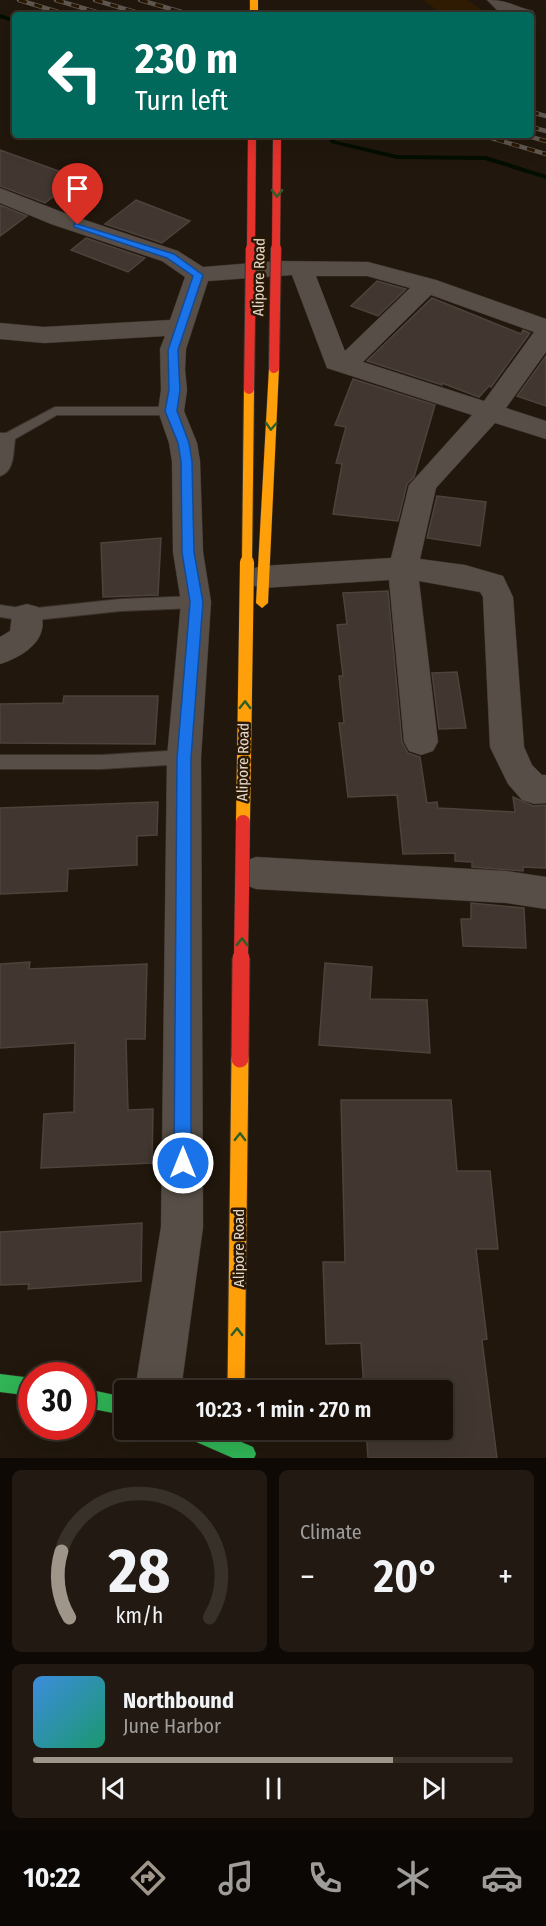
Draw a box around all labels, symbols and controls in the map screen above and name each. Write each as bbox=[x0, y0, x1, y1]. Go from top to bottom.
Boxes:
text: 230 m bbox=[135, 34, 238, 84]
icon: left bbox=[36, 36, 114, 114]
text: Turn left bbox=[135, 85, 228, 117]
pin bbox=[52, 163, 103, 225]
icon: arrive bbox=[61, 172, 94, 205]
one-way arrow bbox=[270, 189, 283, 198]
street label: Alipore Road bbox=[249, 238, 269, 316]
one-way arrow bbox=[264, 422, 277, 431]
one-way arrow bbox=[239, 701, 251, 710]
street label: Alipore Road bbox=[233, 723, 253, 801]
one-way arrow bbox=[236, 938, 248, 947]
position arrow bbox=[151, 1131, 215, 1195]
one-way arrow bbox=[233, 1133, 246, 1142]
street label: Alipore Road bbox=[230, 1209, 248, 1287]
one-way arrow bbox=[231, 1328, 243, 1337]
speed limit sign: 30 bbox=[18, 1362, 96, 1440]
text: 10:23 · 1 min · 270 m bbox=[196, 1396, 371, 1423]
text: Climate bbox=[300, 1520, 362, 1544]
text: 28 bbox=[108, 1534, 170, 1609]
text: 20° bbox=[373, 1550, 439, 1604]
text: − bbox=[300, 1557, 315, 1597]
text: + bbox=[498, 1557, 513, 1597]
text: km/h bbox=[116, 1603, 163, 1629]
text: Northbound bbox=[123, 1687, 234, 1714]
text: June Harbor bbox=[123, 1714, 221, 1738]
icon: previous bbox=[97, 1772, 130, 1805]
icon: pause bbox=[257, 1772, 290, 1805]
icon: next bbox=[417, 1772, 450, 1805]
icon: directions bbox=[127, 1857, 169, 1899]
icon: music bbox=[215, 1857, 257, 1899]
icon: phone bbox=[304, 1857, 346, 1899]
icon: climate bbox=[392, 1857, 434, 1899]
icon: car bbox=[481, 1857, 523, 1899]
text: 10:22 bbox=[23, 1862, 81, 1894]

